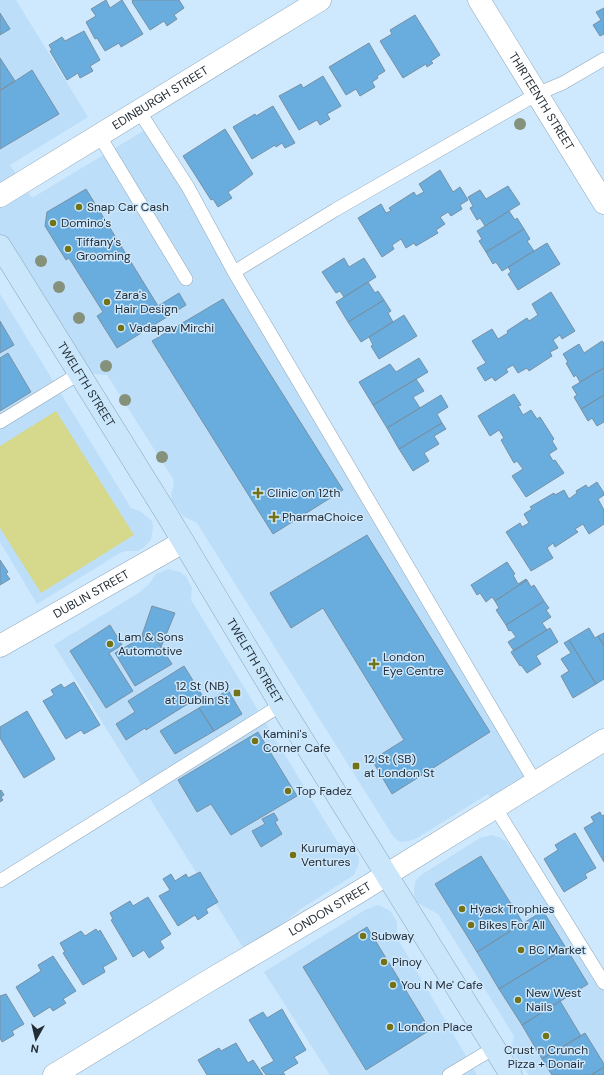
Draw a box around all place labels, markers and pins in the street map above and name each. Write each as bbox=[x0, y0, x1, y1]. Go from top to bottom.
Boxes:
place label: Snap Car Cash bbox=[87, 199, 169, 215]
marker: Snap Car Cash bbox=[74, 202, 84, 212]
place label: Domino's bbox=[61, 215, 111, 231]
marker: Domino's bbox=[48, 218, 58, 228]
place label: Tiffany's Grooming bbox=[76, 234, 131, 264]
marker: Tiffany's Grooming bbox=[63, 244, 73, 254]
place label: Zara's Hair Design bbox=[115, 287, 178, 317]
marker: Zara's Hair Design bbox=[102, 297, 112, 307]
place label: Vadapav Mirchi bbox=[129, 320, 214, 336]
marker: Vadapav Mirchi bbox=[116, 323, 126, 333]
place label: Clinic on 12th bbox=[267, 485, 341, 501]
marker: Clinic on 12th bbox=[252, 487, 264, 499]
place label: PharmaChoice bbox=[282, 509, 363, 525]
marker: PharmaChoice bbox=[269, 512, 279, 522]
place label: Lam & Sons Automotive bbox=[118, 629, 184, 659]
marker: Lam & Sons Automotive bbox=[105, 639, 115, 649]
place label: London Eye Centre bbox=[383, 649, 444, 679]
marker: London Eye Centre bbox=[368, 658, 380, 670]
place label: 12 St (NB) at Dublin St bbox=[165, 678, 229, 708]
marker: 12 St (NB) at Dublin St bbox=[232, 688, 242, 698]
place label: Kamini's Corner Cafe bbox=[263, 726, 330, 756]
marker: Kamini's Corner Cafe bbox=[250, 736, 260, 746]
place label: 12 St (SB) at London St bbox=[364, 751, 435, 781]
marker: 12 St (SB) at London St bbox=[351, 761, 361, 771]
place label: Top Fadez bbox=[296, 783, 352, 799]
marker: Top Fadez bbox=[283, 786, 293, 796]
place label: Kurumaya Ventures bbox=[301, 840, 356, 870]
marker: Kurumaya Ventures bbox=[288, 850, 298, 860]
place label: Hyack Trophies bbox=[470, 901, 555, 917]
marker: Hyack Trophies bbox=[457, 904, 467, 914]
place label: Bikes For All bbox=[479, 917, 545, 933]
marker: Bikes For All bbox=[466, 920, 476, 930]
place label: Subway bbox=[371, 928, 414, 944]
marker: Subway bbox=[358, 931, 368, 941]
place label: BC Market bbox=[529, 942, 586, 958]
marker: BC Market bbox=[516, 945, 526, 955]
place label: Pinoy bbox=[392, 954, 422, 970]
marker: Pinoy bbox=[379, 957, 389, 967]
place label: You N Me' Cafe bbox=[401, 977, 483, 993]
marker: You N Me' Cafe bbox=[388, 980, 398, 990]
place label: New West Nails bbox=[526, 985, 582, 1015]
marker: New West Nails bbox=[513, 995, 523, 1005]
place label: London Place bbox=[398, 1019, 473, 1035]
marker: London Place bbox=[385, 1022, 395, 1032]
marker: Crust n Crunch Pizza + Donair bbox=[541, 1031, 551, 1041]
place label: Crust n Crunch Pizza + Donair bbox=[504, 1042, 588, 1072]

